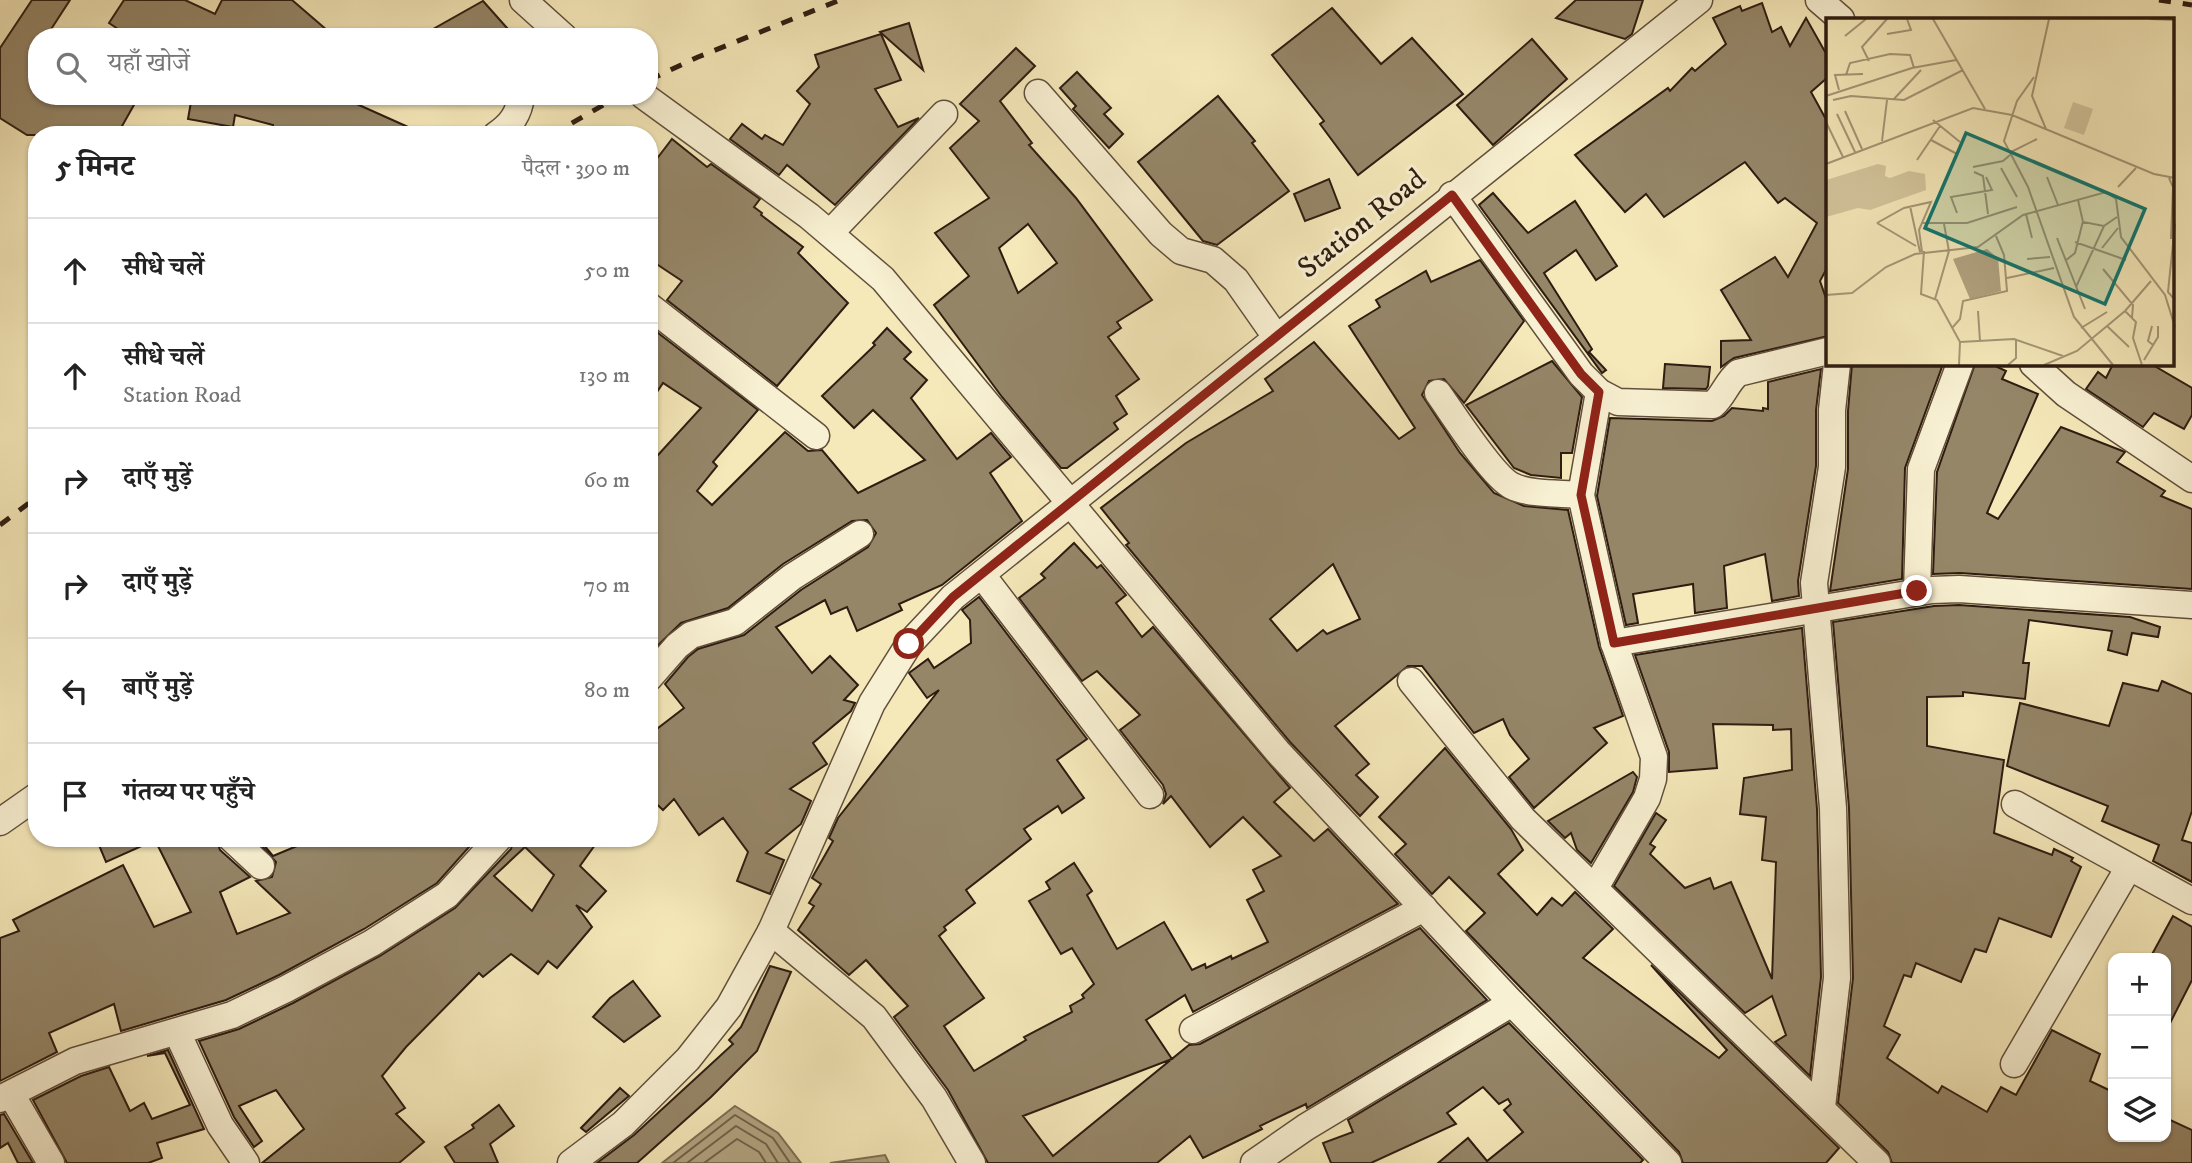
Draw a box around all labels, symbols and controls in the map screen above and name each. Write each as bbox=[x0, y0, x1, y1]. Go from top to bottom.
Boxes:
inset map bbox=[1826, 18, 2174, 366]
search box bbox=[28, 28, 658, 105]
text: यहाँ खोजें bbox=[108, 47, 190, 80]
icon: search bbox=[52, 48, 90, 86]
text: 5 मिनट bbox=[56, 149, 134, 186]
text: पैदल · 390 m bbox=[522, 154, 630, 183]
street label: Station Road bbox=[1290, 161, 1434, 287]
text: सीधे चलें bbox=[123, 251, 204, 284]
icon: ahead bbox=[56, 252, 94, 290]
text: 50 m bbox=[584, 256, 630, 285]
text: सीधे चलें bbox=[123, 341, 204, 374]
icon: ahead bbox=[56, 357, 94, 395]
text: 130 m bbox=[578, 361, 630, 390]
text: Station Road bbox=[123, 381, 241, 410]
text: दाएँ मुड़ें bbox=[123, 461, 192, 494]
icon: right bbox=[56, 462, 94, 500]
text: 60 m bbox=[583, 466, 630, 495]
text: दाएँ मुड़ें bbox=[123, 566, 192, 599]
icon: right bbox=[56, 567, 94, 605]
text: 70 m bbox=[583, 571, 630, 600]
route end bbox=[1901, 575, 1932, 606]
route start bbox=[893, 628, 924, 659]
text: बाएँ मुड़ें bbox=[123, 671, 193, 704]
icon: left bbox=[56, 672, 94, 710]
text: 80 m bbox=[584, 676, 630, 705]
text: गंतव्य पर पहुँचे bbox=[123, 776, 254, 809]
icon: arrive bbox=[56, 777, 94, 815]
map controls bbox=[2108, 953, 2171, 1142]
button: + bbox=[2108, 953, 2171, 1016]
button: − bbox=[2108, 1016, 2171, 1079]
button: layers bbox=[2108, 1079, 2171, 1142]

